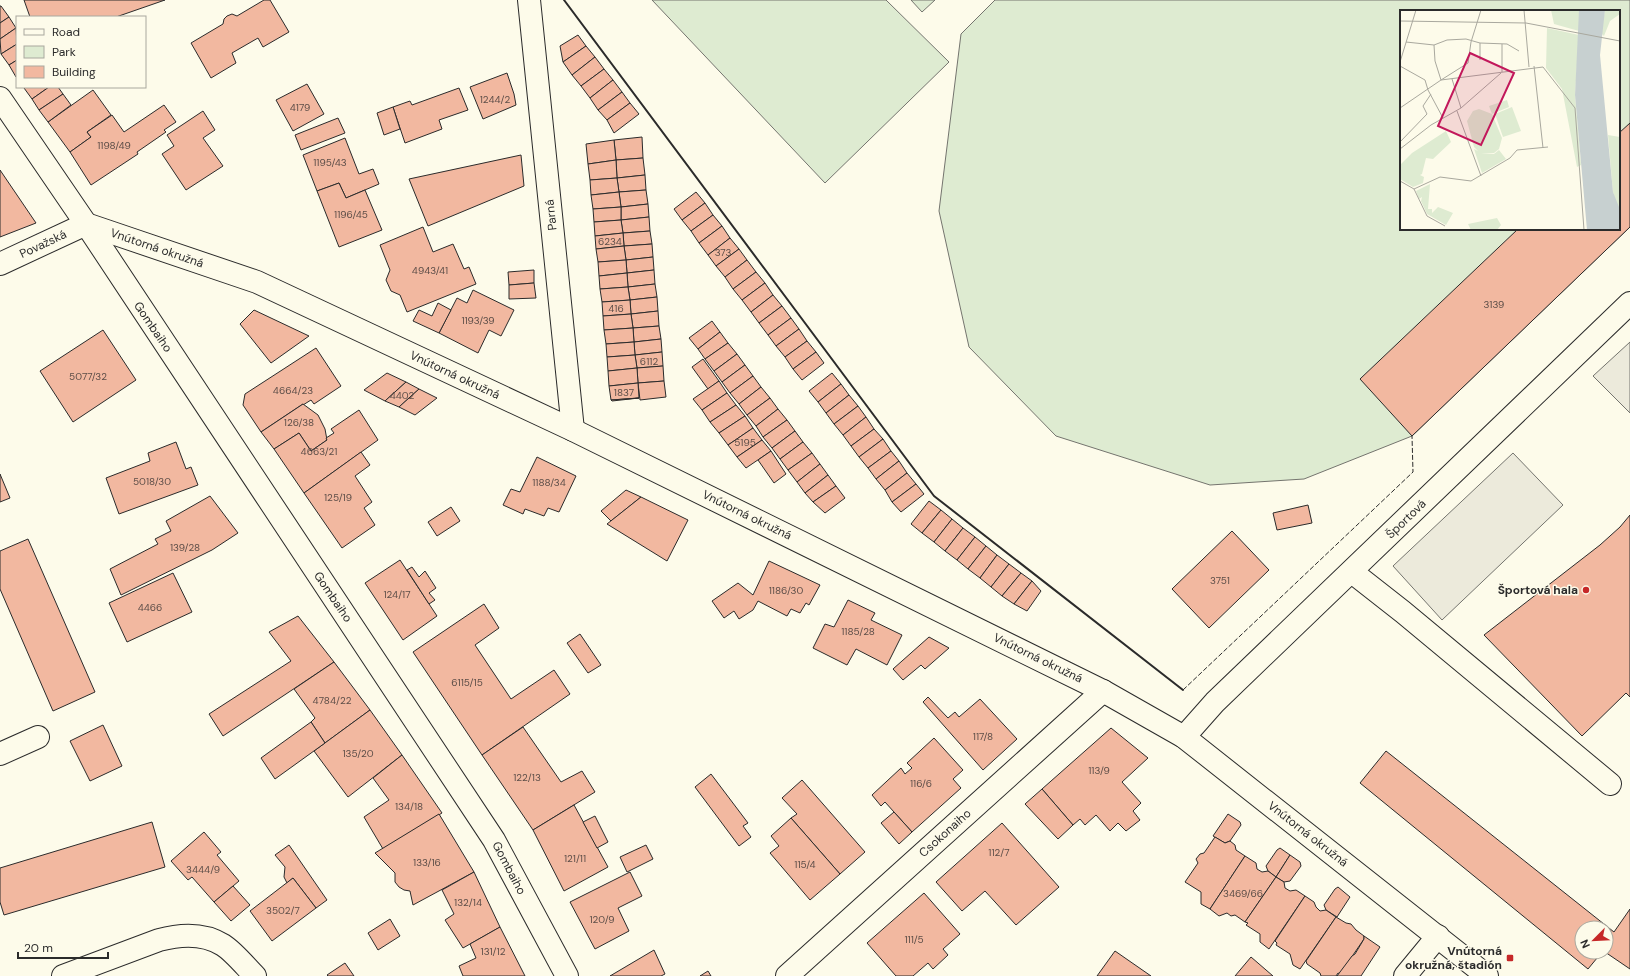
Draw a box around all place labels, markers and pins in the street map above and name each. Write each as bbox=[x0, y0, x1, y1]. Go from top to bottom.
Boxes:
place label: Športová hala bbox=[1498, 582, 1578, 598]
marker: Športová hala bbox=[1581, 585, 1591, 595]
place label: Vnútorná okružná, štadión bbox=[1405, 943, 1502, 973]
marker: Vnútorná okružná, štadión bbox=[1505, 953, 1515, 963]

